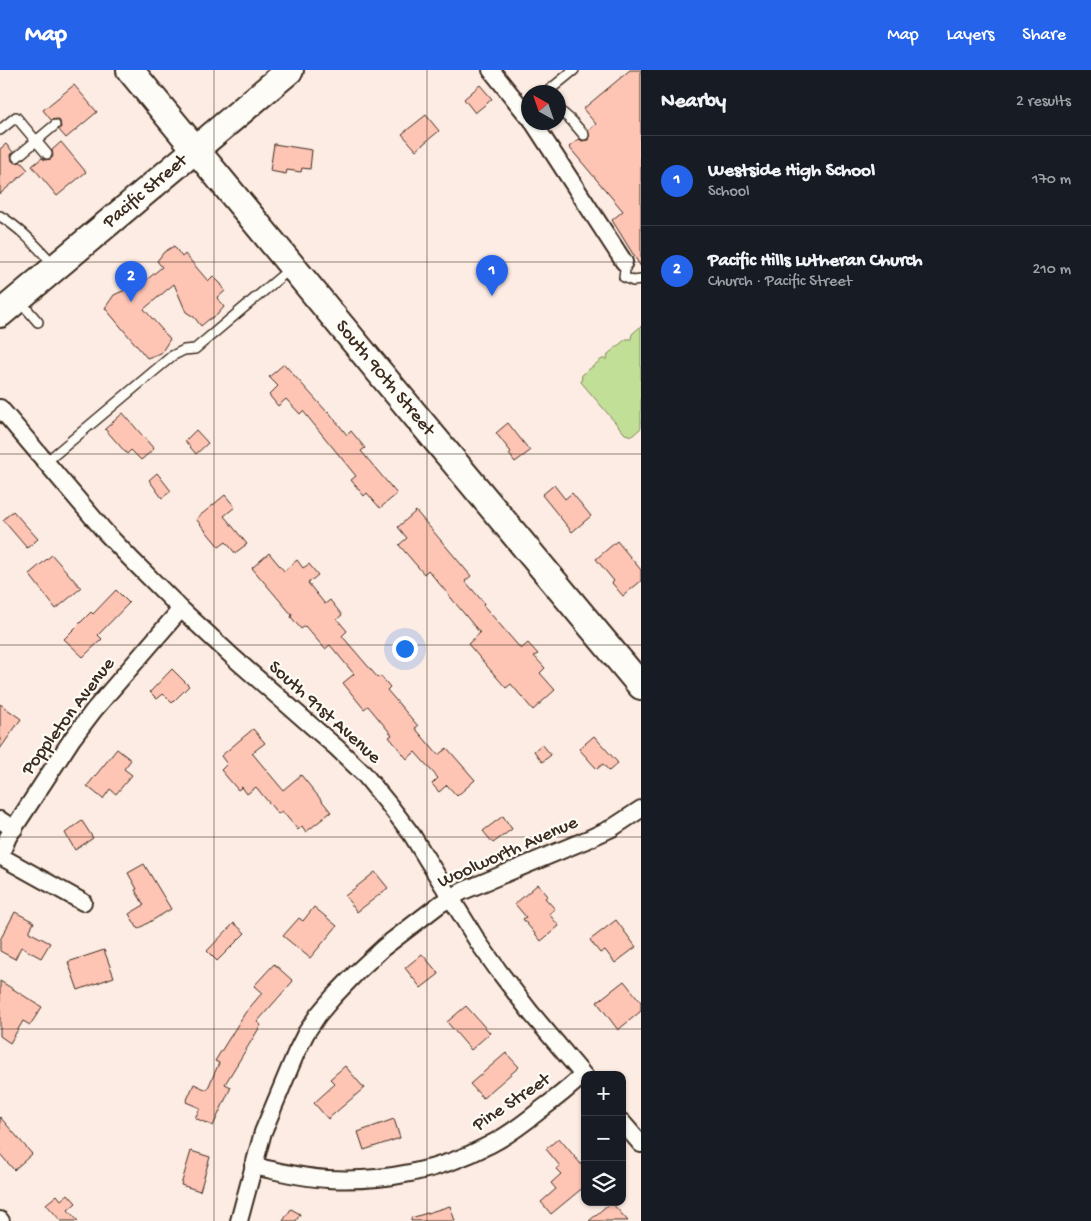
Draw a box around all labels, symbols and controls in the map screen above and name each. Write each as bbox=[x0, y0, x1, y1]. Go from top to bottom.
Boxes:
text: Map bbox=[25, 21, 67, 50]
text: Map bbox=[887, 25, 919, 46]
text: Layers bbox=[947, 25, 994, 46]
text: Share bbox=[1022, 25, 1066, 46]
north arrow bbox=[521, 85, 566, 130]
text: Nearby bbox=[661, 90, 726, 115]
text: 2 results bbox=[1016, 93, 1071, 112]
street label: Pacific Street bbox=[98, 148, 194, 234]
text: Westside High School bbox=[708, 160, 875, 183]
text: 1 bbox=[674, 171, 680, 190]
text: 170 m bbox=[1032, 171, 1071, 190]
text: School bbox=[708, 183, 750, 202]
text: Pacific Hills Lutheran Church bbox=[708, 250, 923, 273]
pin: 1 bbox=[476, 255, 508, 296]
pin: 2 bbox=[115, 261, 147, 302]
text: 2 bbox=[673, 261, 681, 280]
text: 210 m bbox=[1032, 261, 1071, 280]
text: Church · Pacific Street bbox=[708, 273, 852, 292]
street label: South 90th Street bbox=[330, 316, 441, 443]
your location bbox=[392, 636, 418, 662]
street label: Poppleton Avenue bbox=[17, 653, 121, 781]
street label: South 91st Avenue bbox=[263, 656, 385, 770]
street label: Woolworth Avenue bbox=[434, 812, 582, 894]
street label: Pine Street bbox=[468, 1067, 557, 1138]
map controls bbox=[581, 1071, 626, 1206]
button: + bbox=[581, 1071, 626, 1116]
button: − bbox=[581, 1116, 626, 1161]
button: layers bbox=[581, 1161, 626, 1206]

